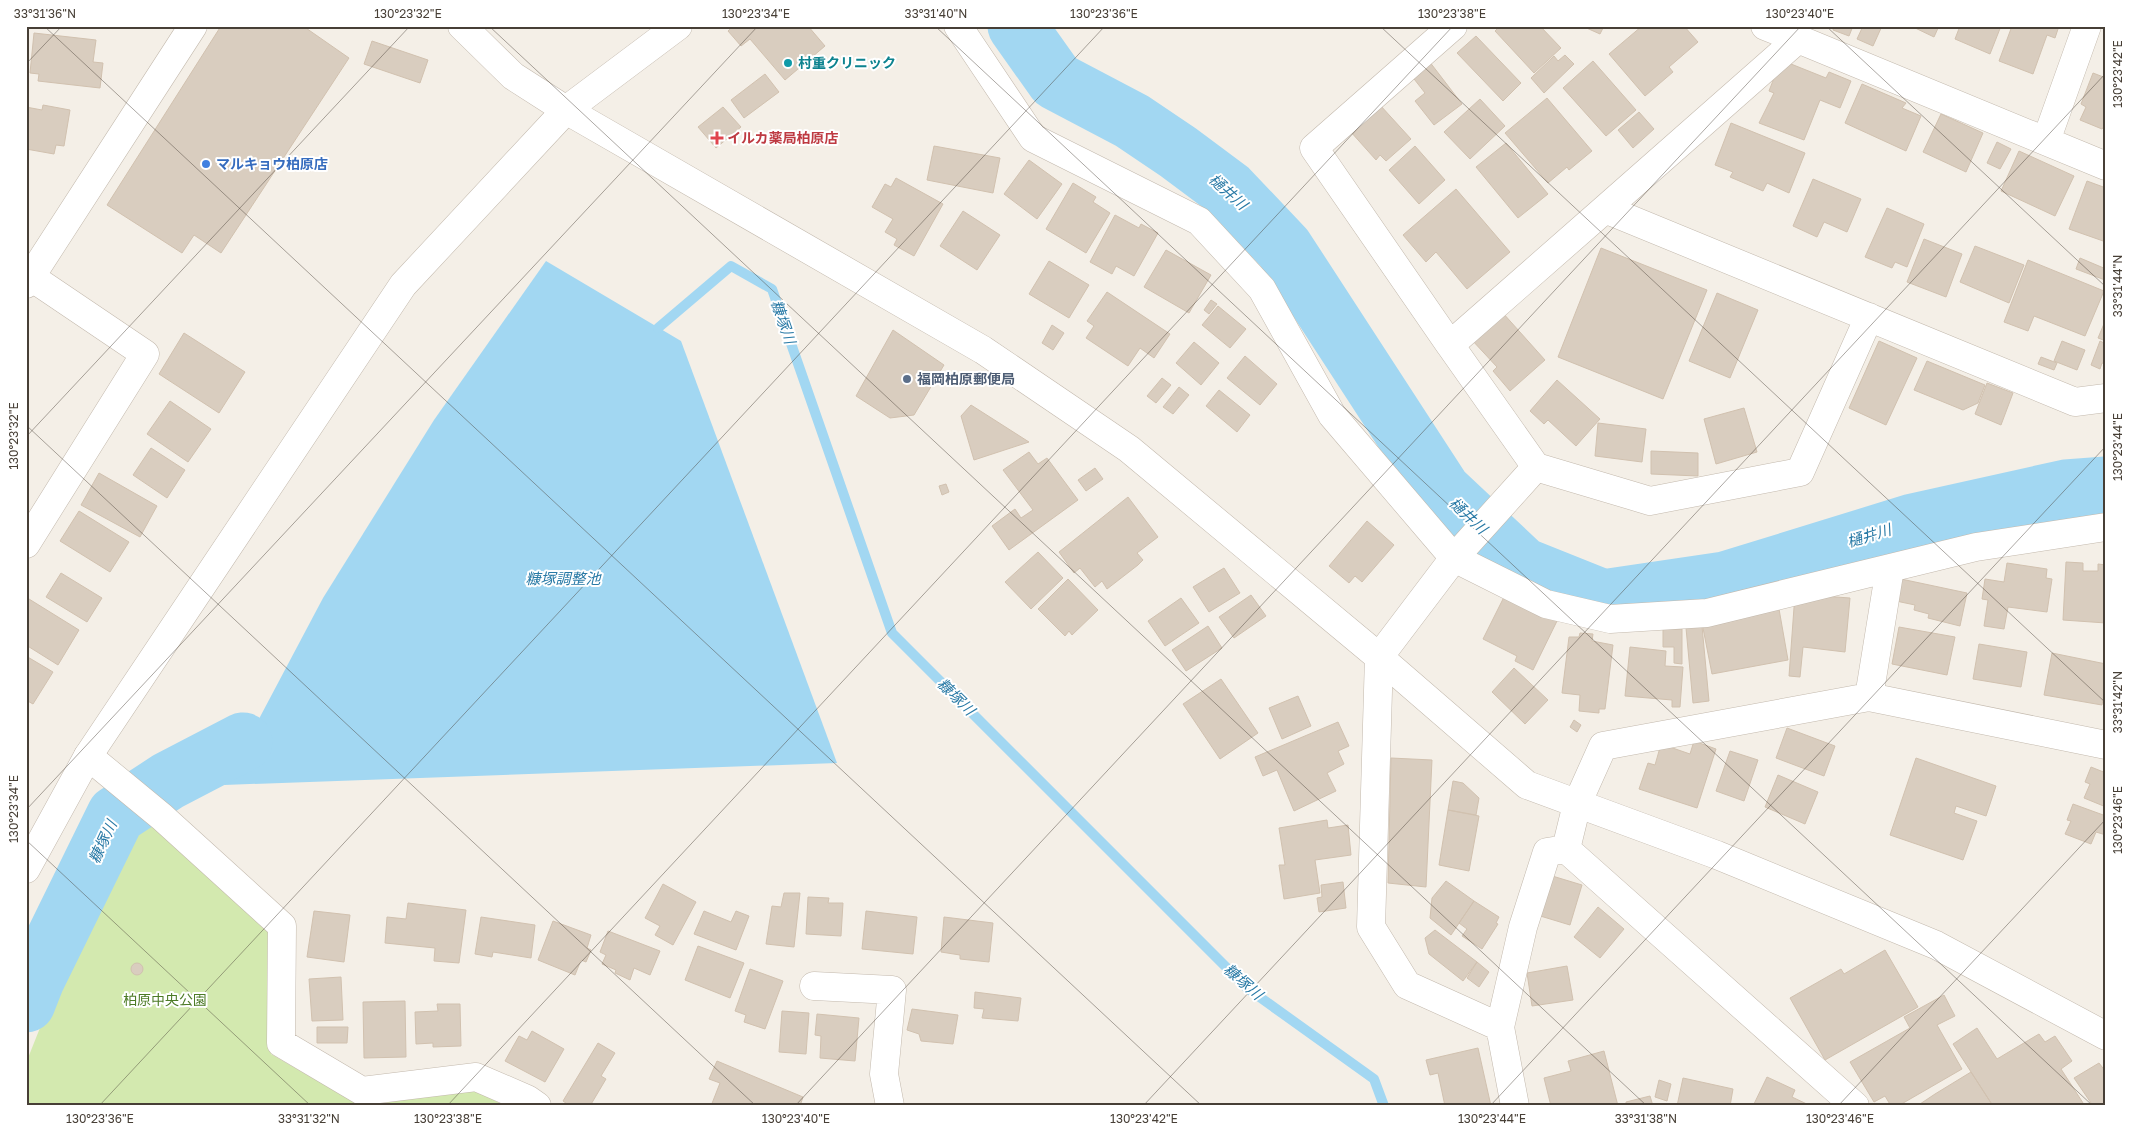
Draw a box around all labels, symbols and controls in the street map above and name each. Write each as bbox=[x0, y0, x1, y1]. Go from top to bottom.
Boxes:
text: 33°31'36"N bbox=[14, 6, 76, 21]
text: 130°23'32"E bbox=[374, 6, 442, 21]
text: 130°23'34"E bbox=[722, 6, 790, 21]
text: 33°31'40"N bbox=[905, 6, 967, 21]
text: 130°23'36"E bbox=[1070, 6, 1138, 21]
text: 130°23'38"E bbox=[1418, 6, 1486, 21]
text: 130°23'40"E bbox=[1766, 6, 1834, 21]
text: 130°23'42"E bbox=[2110, 40, 2125, 108]
place label: 村重クリニック bbox=[798, 54, 896, 71]
marker: 村重クリニック bbox=[782, 57, 794, 69]
place label: イルカ薬局柏原店 bbox=[727, 129, 839, 146]
marker: イルカ薬局柏原店 bbox=[711, 132, 723, 144]
place label: マルキョウ柏原店 bbox=[216, 155, 328, 172]
marker: マルキョウ柏原店 bbox=[200, 158, 212, 170]
water label: 樋井川 bbox=[1206, 170, 1253, 214]
text: 33°31'44"N bbox=[2110, 255, 2125, 317]
water label: 糠塚川 bbox=[768, 297, 800, 348]
place label: 福岡柏原郵便局 bbox=[917, 370, 1015, 387]
marker: 福岡柏原郵便局 bbox=[901, 373, 913, 385]
text: 130°23'32"E bbox=[6, 402, 21, 470]
text: 130°23'44"E bbox=[2110, 413, 2125, 481]
water label: 樋井川 bbox=[1446, 493, 1493, 539]
water label: 樋井川 bbox=[1845, 519, 1895, 550]
water label: 糠塚調整池 bbox=[525, 569, 602, 587]
text: 33°31'42"N bbox=[2110, 671, 2125, 733]
water label: 糠塚川 bbox=[934, 674, 980, 720]
text: 130°23'34"E bbox=[6, 775, 21, 843]
text: 130°23'46"E bbox=[2110, 786, 2125, 854]
water label: 糠塚川 bbox=[84, 816, 121, 866]
water label: 糠塚川 bbox=[1221, 960, 1268, 1004]
park label: 柏原中央公園 bbox=[123, 991, 207, 1008]
text: 130°23'36"E bbox=[66, 1111, 134, 1126]
text: 33°31'32"N bbox=[278, 1111, 340, 1126]
text: 130°23'38"E bbox=[414, 1111, 482, 1126]
text: 130°23'40"E bbox=[762, 1111, 830, 1126]
text: 130°23'42"E bbox=[1110, 1111, 1178, 1126]
text: 130°23'44"E bbox=[1458, 1111, 1526, 1126]
text: 33°31'38"N bbox=[1615, 1111, 1677, 1126]
text: 130°23'46"E bbox=[1806, 1111, 1874, 1126]

